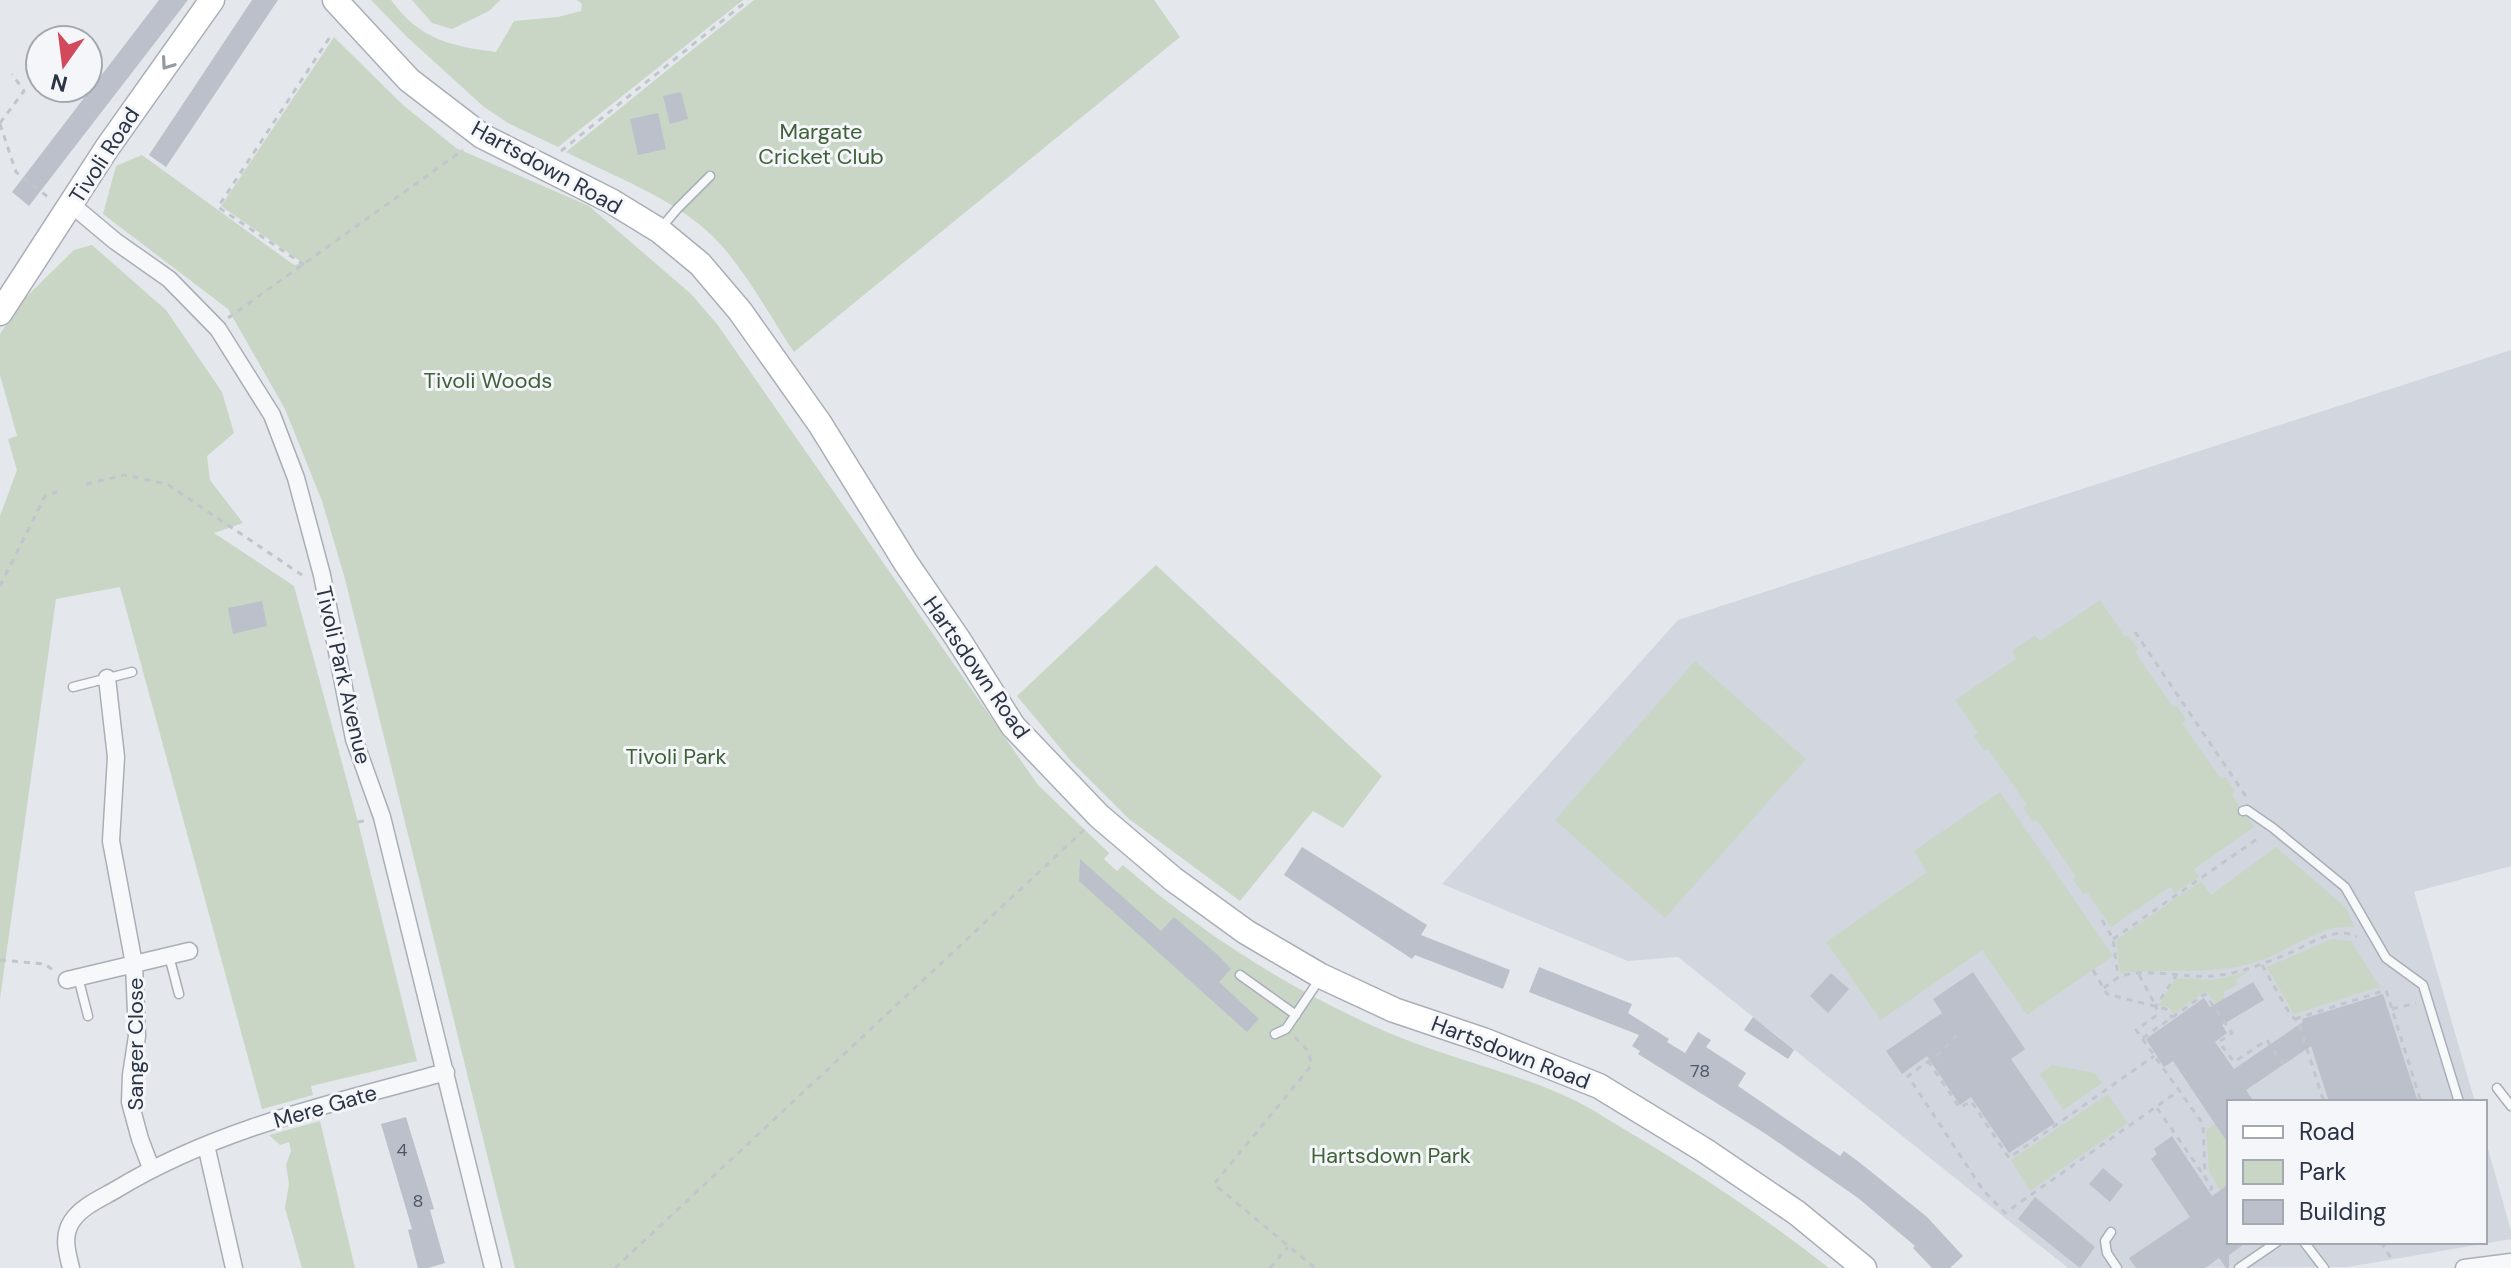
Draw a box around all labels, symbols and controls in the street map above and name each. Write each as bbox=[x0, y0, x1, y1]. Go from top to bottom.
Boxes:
north arrow bbox=[24, 24, 104, 104]
one-way arrow bbox=[162, 55, 176, 69]
text: N bbox=[48, 67, 71, 99]
street label: Tivoli Road bbox=[63, 102, 146, 209]
street label: Hartsdown Road bbox=[466, 114, 627, 221]
park label: Margate Cricket Club bbox=[758, 117, 884, 171]
park label: Tivoli Woods bbox=[424, 366, 552, 395]
street label: Tivoli Park Avenue bbox=[309, 583, 378, 767]
street label: Hartsdown Road bbox=[917, 590, 1037, 744]
park label: Tivoli Park bbox=[625, 742, 727, 771]
street label: Sanger Close bbox=[121, 978, 150, 1110]
street label: Hartsdown Road bbox=[1427, 1009, 1594, 1096]
house number: 78 bbox=[1690, 1059, 1710, 1083]
street label: Mere Gate bbox=[270, 1078, 380, 1135]
legend bbox=[2227, 1100, 2487, 1244]
text: Road bbox=[2299, 1116, 2355, 1147]
house number: 4 bbox=[397, 1138, 408, 1162]
park label: Hartsdown Park bbox=[1311, 1141, 1471, 1170]
text: Park bbox=[2299, 1156, 2346, 1187]
house number: 8 bbox=[413, 1189, 423, 1213]
text: Building bbox=[2299, 1196, 2386, 1227]

